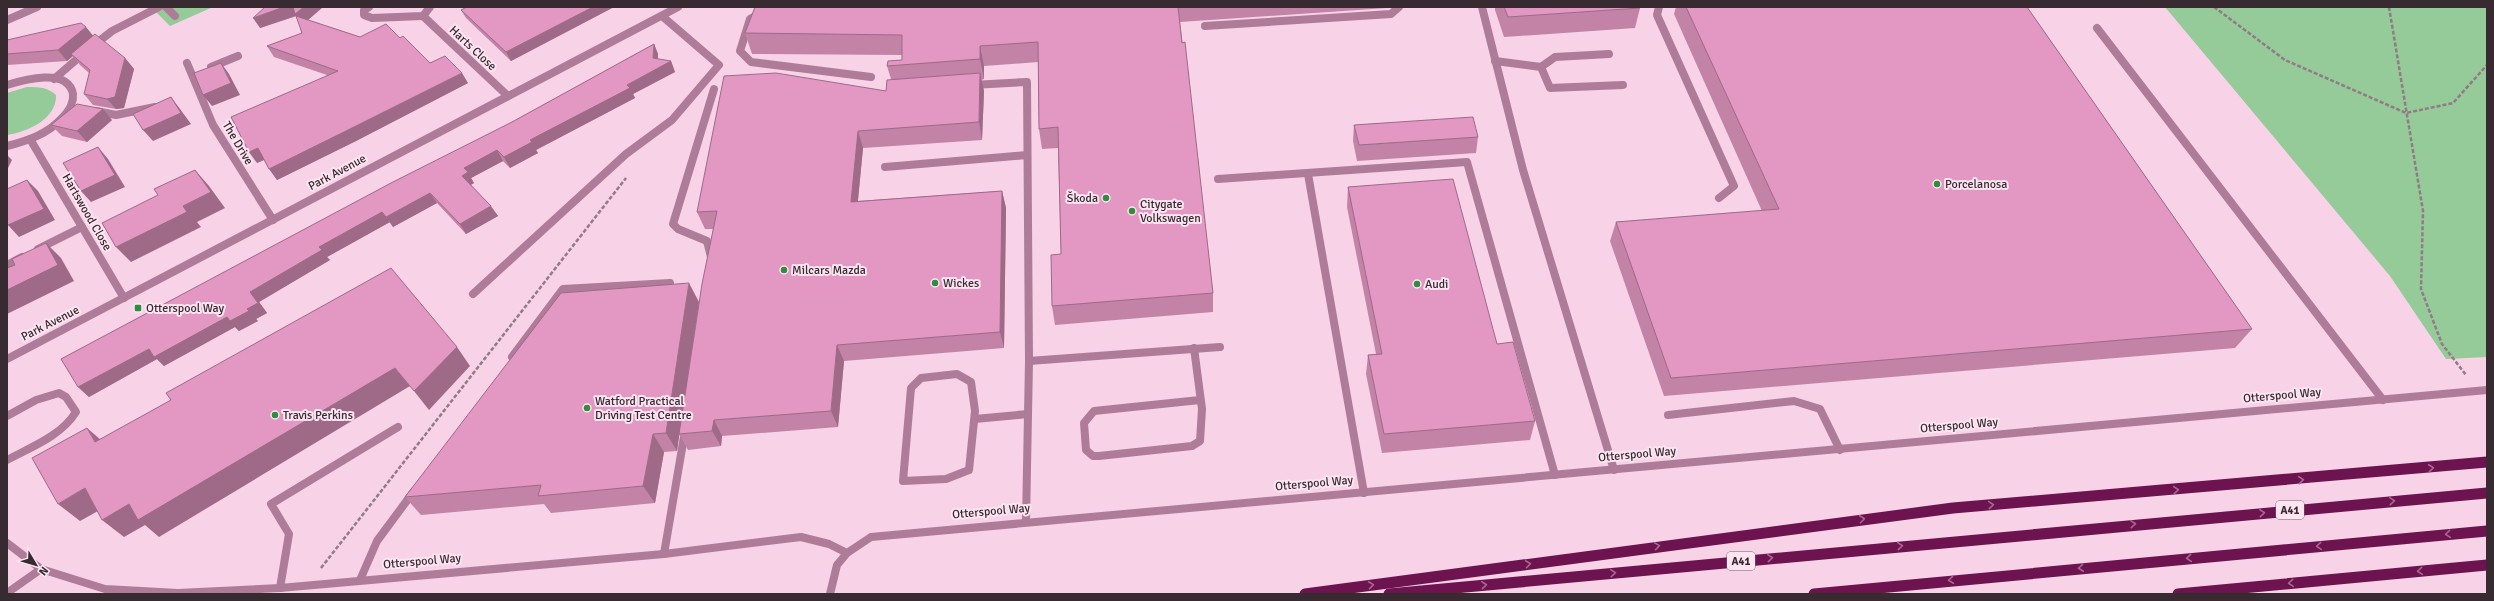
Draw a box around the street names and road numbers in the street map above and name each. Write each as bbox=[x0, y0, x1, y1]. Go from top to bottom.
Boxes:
street label: Harts Close bbox=[446, 23, 499, 74]
street label: The Drive bbox=[219, 119, 256, 168]
street label: Park Avenue bbox=[306, 151, 369, 194]
street label: Hartswood Close bbox=[58, 171, 115, 253]
street label: Park Avenue bbox=[19, 302, 82, 344]
street label: Otterspool Way bbox=[2242, 385, 2322, 406]
street label: Otterspool Way bbox=[1919, 415, 1999, 436]
street label: Otterspool Way bbox=[1597, 444, 1677, 465]
street label: Otterspool Way bbox=[1274, 473, 1354, 494]
street label: Otterspool Way bbox=[951, 501, 1031, 522]
road number: A41 bbox=[2276, 501, 2304, 519]
street label: Otterspool Way bbox=[382, 551, 462, 572]
road number: A41 bbox=[1727, 552, 1755, 570]

